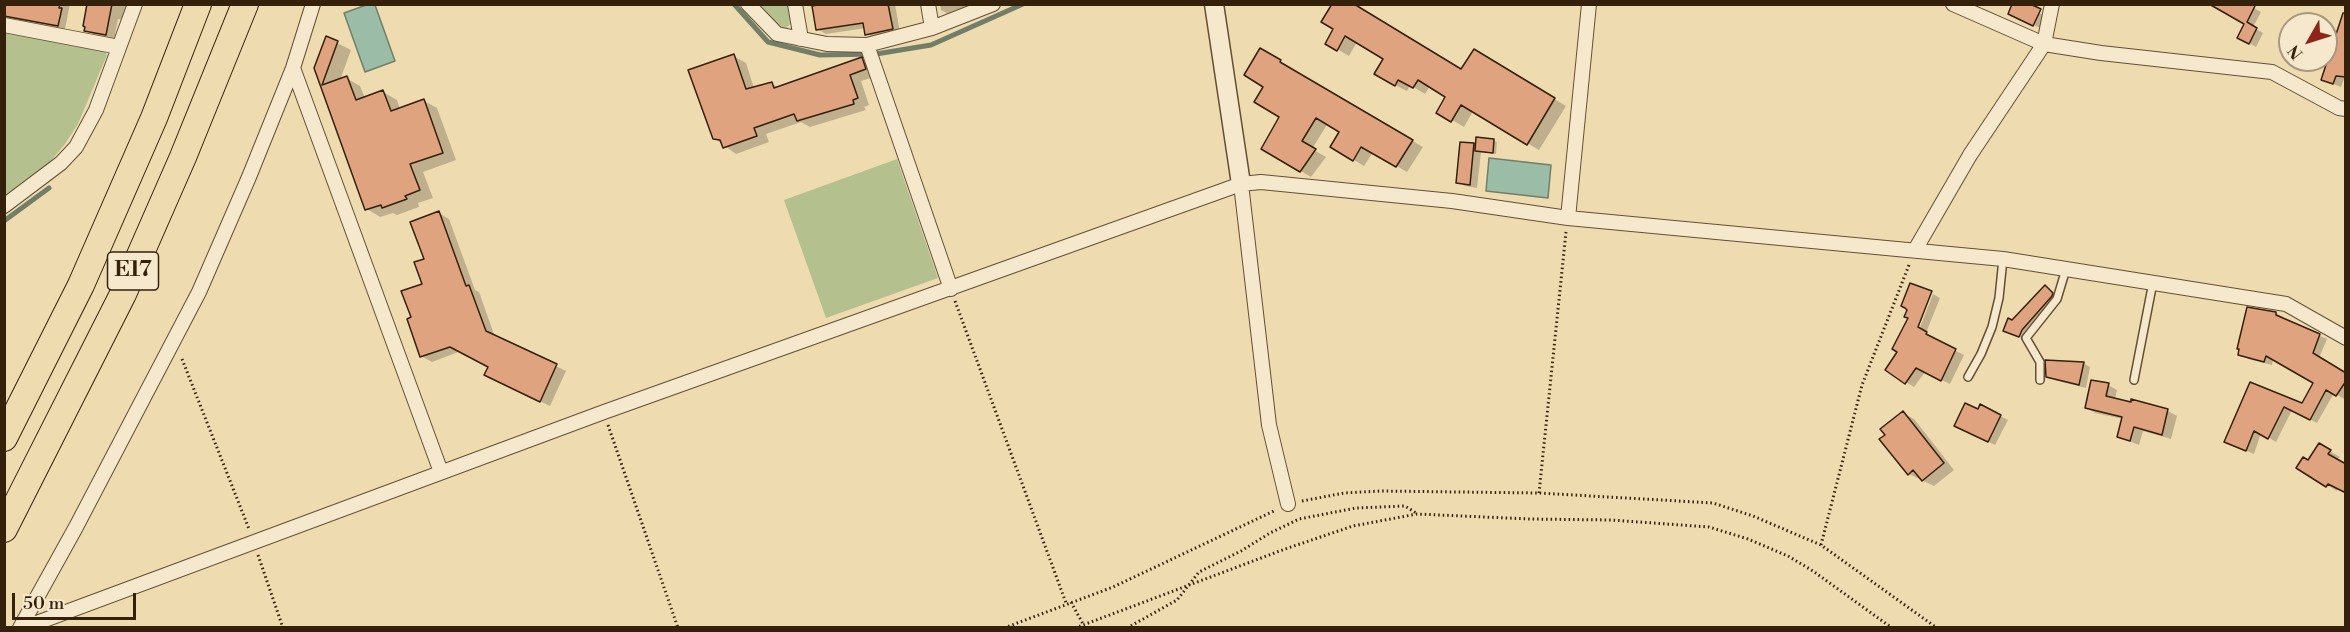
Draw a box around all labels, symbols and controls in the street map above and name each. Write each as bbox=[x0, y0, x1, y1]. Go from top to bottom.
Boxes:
north arrow bbox=[2278, 12, 2338, 72]
text: N bbox=[2284, 41, 2307, 63]
road number: E17 bbox=[108, 252, 158, 290]
scale bar bbox=[15, 581, 140, 619]
text: 50 m bbox=[23, 592, 64, 615]

